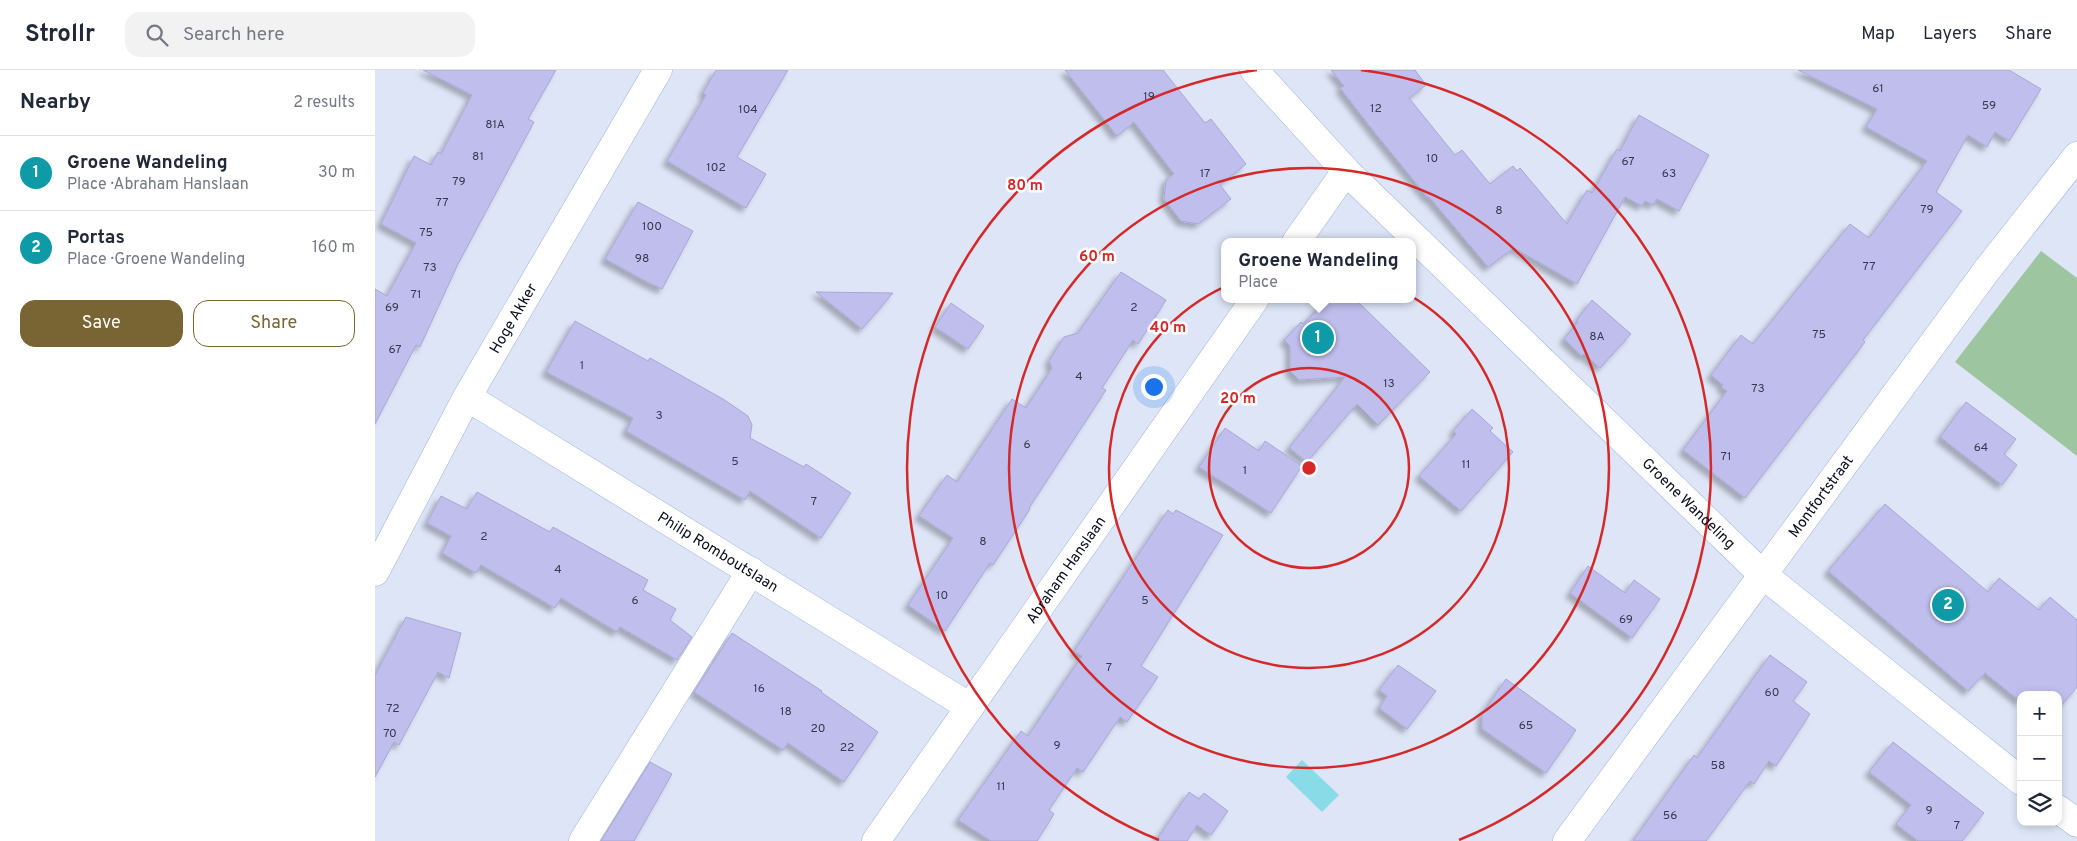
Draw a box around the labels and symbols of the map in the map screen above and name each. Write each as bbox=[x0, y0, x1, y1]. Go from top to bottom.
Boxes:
house number: 61 bbox=[1872, 81, 1884, 97]
house number: 19 bbox=[1143, 89, 1155, 105]
house number: 59 bbox=[1982, 98, 1996, 114]
house number: 12 bbox=[1370, 101, 1382, 117]
house number: 104 bbox=[738, 102, 758, 118]
house number: 81A bbox=[485, 117, 505, 133]
house number: 81 bbox=[472, 149, 484, 165]
house number: 10 bbox=[1426, 151, 1438, 167]
house number: 67 bbox=[1621, 154, 1635, 170]
house number: 102 bbox=[706, 160, 726, 176]
house number: 17 bbox=[1200, 166, 1210, 182]
house number: 63 bbox=[1662, 166, 1676, 182]
house number: 79 bbox=[452, 174, 466, 190]
text: 80 m bbox=[1007, 177, 1043, 196]
house number: 77 bbox=[436, 195, 448, 211]
house number: 79 bbox=[1920, 202, 1934, 218]
house number: 8 bbox=[1495, 203, 1503, 219]
house number: 100 bbox=[642, 219, 662, 235]
house number: 75 bbox=[419, 225, 433, 241]
text: 60 m bbox=[1079, 248, 1115, 267]
house number: 98 bbox=[635, 251, 649, 267]
house number: 77 bbox=[1863, 259, 1875, 275]
house number: 73 bbox=[423, 260, 437, 276]
street label: Hoge Akker bbox=[486, 280, 542, 358]
house number: 71 bbox=[411, 287, 421, 303]
house number: 69 bbox=[385, 300, 399, 316]
house number: 2 bbox=[1130, 300, 1138, 316]
text: 40 m bbox=[1150, 319, 1186, 338]
pin: 1 bbox=[1302, 319, 1334, 357]
house number: 75 bbox=[1812, 327, 1826, 343]
house number: 8A bbox=[1589, 329, 1605, 345]
house number: 67 bbox=[388, 342, 402, 358]
house number: 1 bbox=[580, 358, 584, 374]
house number: 4 bbox=[1075, 369, 1083, 385]
your location bbox=[1141, 374, 1167, 400]
house number: 13 bbox=[1383, 376, 1395, 392]
house number: 73 bbox=[1751, 381, 1765, 397]
text: 20 m bbox=[1220, 390, 1256, 409]
house number: 3 bbox=[655, 408, 663, 424]
house number: 6 bbox=[1023, 437, 1031, 453]
house number: 64 bbox=[1974, 440, 1988, 456]
house number: 71 bbox=[1721, 449, 1731, 465]
street label: Montfortstraat bbox=[1785, 452, 1858, 542]
house number: 5 bbox=[731, 454, 739, 470]
street label: Groene Wandeling bbox=[1637, 455, 1739, 554]
house number: 11 bbox=[1462, 457, 1470, 473]
centre of rings bbox=[1300, 459, 1318, 477]
house number: 1 bbox=[1243, 463, 1247, 479]
house number: 7 bbox=[811, 494, 817, 510]
street label: Philip Romboutslaan bbox=[653, 509, 781, 598]
street label: Abraham Hanslaan bbox=[1023, 513, 1111, 628]
house number: 2 bbox=[480, 529, 488, 545]
house number: 8 bbox=[979, 534, 987, 550]
house number: 4 bbox=[554, 562, 562, 578]
pin: 2 bbox=[1932, 586, 1964, 624]
house number: 10 bbox=[936, 588, 948, 604]
house number: 6 bbox=[631, 593, 639, 609]
house number: 5 bbox=[1141, 593, 1149, 609]
house number: 69 bbox=[1619, 612, 1633, 628]
house number: 7 bbox=[1106, 660, 1112, 676]
house number: 16 bbox=[753, 681, 765, 697]
house number: 60 bbox=[1765, 685, 1779, 701]
house number: 72 bbox=[386, 701, 400, 717]
house number: 18 bbox=[780, 704, 792, 720]
house number: 65 bbox=[1519, 718, 1533, 734]
house number: 20 bbox=[810, 721, 826, 737]
house number: 70 bbox=[383, 726, 397, 742]
house number: 9 bbox=[1053, 738, 1061, 754]
house number: 22 bbox=[840, 740, 854, 756]
house number: 58 bbox=[1711, 758, 1725, 774]
house number: 11 bbox=[997, 779, 1005, 795]
house number: 9 bbox=[1925, 803, 1933, 819]
house number: 56 bbox=[1663, 808, 1677, 824]
house number: 7 bbox=[1954, 818, 1960, 834]

